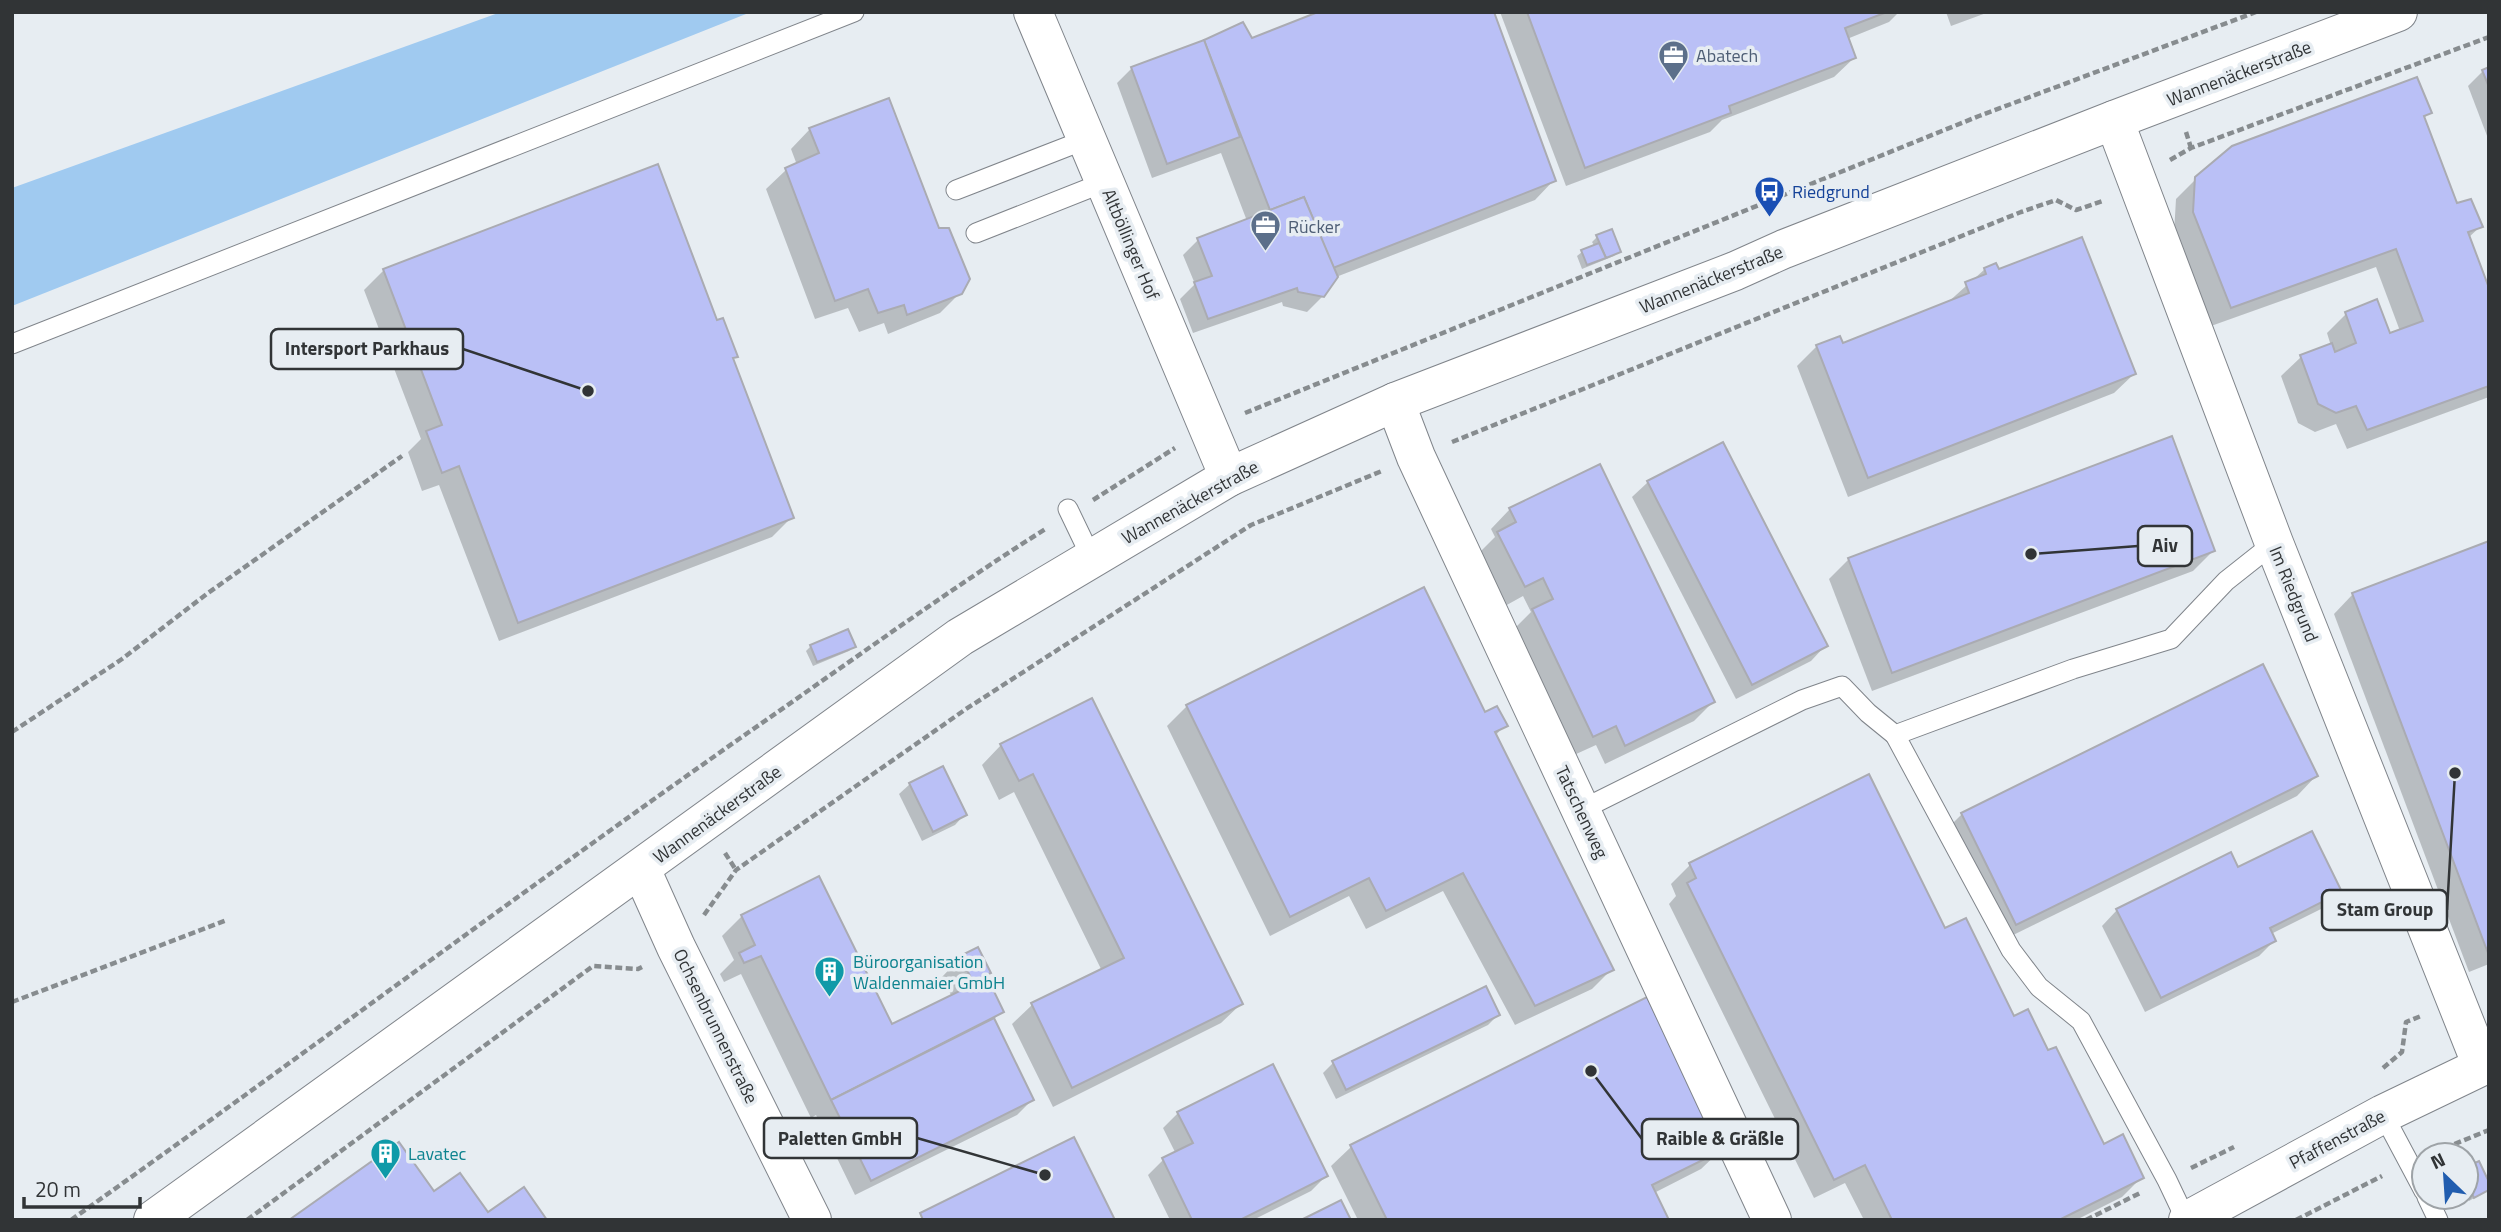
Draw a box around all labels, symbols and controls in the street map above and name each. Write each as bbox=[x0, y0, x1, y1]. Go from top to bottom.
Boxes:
street label: Wannenäckerstraße bbox=[2163, 33, 2315, 113]
office icon: Abatech bbox=[1656, 38, 1690, 82]
place label: Abatech bbox=[1696, 42, 1758, 69]
bus stop icon: Riedgrund bbox=[1752, 174, 1786, 218]
place label: Riedgrund bbox=[1792, 178, 1870, 205]
street label: Altböllinger Hof bbox=[1095, 184, 1167, 304]
office icon: Rücker bbox=[1248, 209, 1282, 253]
place label: Rücker bbox=[1288, 213, 1340, 240]
street label: Wannenäckerstraße bbox=[1635, 238, 1787, 320]
callout: Intersport Parkhaus bbox=[271, 329, 463, 369]
text: Intersport Parkhaus bbox=[285, 333, 449, 362]
street label: Wannenäckerstraße bbox=[1117, 453, 1263, 551]
callout: Aiv bbox=[2138, 526, 2192, 566]
text: Aiv bbox=[2152, 530, 2178, 559]
street label: Im Riedgrund bbox=[2263, 542, 2325, 646]
street label: Wannenäckerstraße bbox=[647, 758, 787, 870]
street label: Tatschenweg bbox=[1549, 761, 1615, 863]
callout: Stam Group bbox=[2322, 890, 2447, 930]
text: Stam Group bbox=[2337, 894, 2433, 923]
street label: Ochsenbrunnenstraße bbox=[667, 944, 765, 1108]
place label: Büroorganisation Waldenmaier GmbH bbox=[853, 948, 1005, 996]
building icon: Büroorganisation Waldenmaier GmbH bbox=[813, 954, 847, 998]
street label: Pfaffenstraße bbox=[2284, 1102, 2390, 1176]
callout: Paletten GmbH bbox=[764, 1118, 917, 1158]
callout: Raible & Gräßle bbox=[1642, 1119, 1798, 1159]
text: Paletten GmbH bbox=[778, 1123, 902, 1152]
text: Raible & Gräßle bbox=[1656, 1123, 1784, 1152]
building icon: Lavatec bbox=[368, 1136, 402, 1180]
place label: Lavatec bbox=[408, 1140, 466, 1167]
north arrow bbox=[2410, 1141, 2480, 1211]
text: N bbox=[2426, 1144, 2450, 1176]
scale bar bbox=[24, 1166, 140, 1210]
text: 20 m bbox=[35, 1173, 81, 1205]

